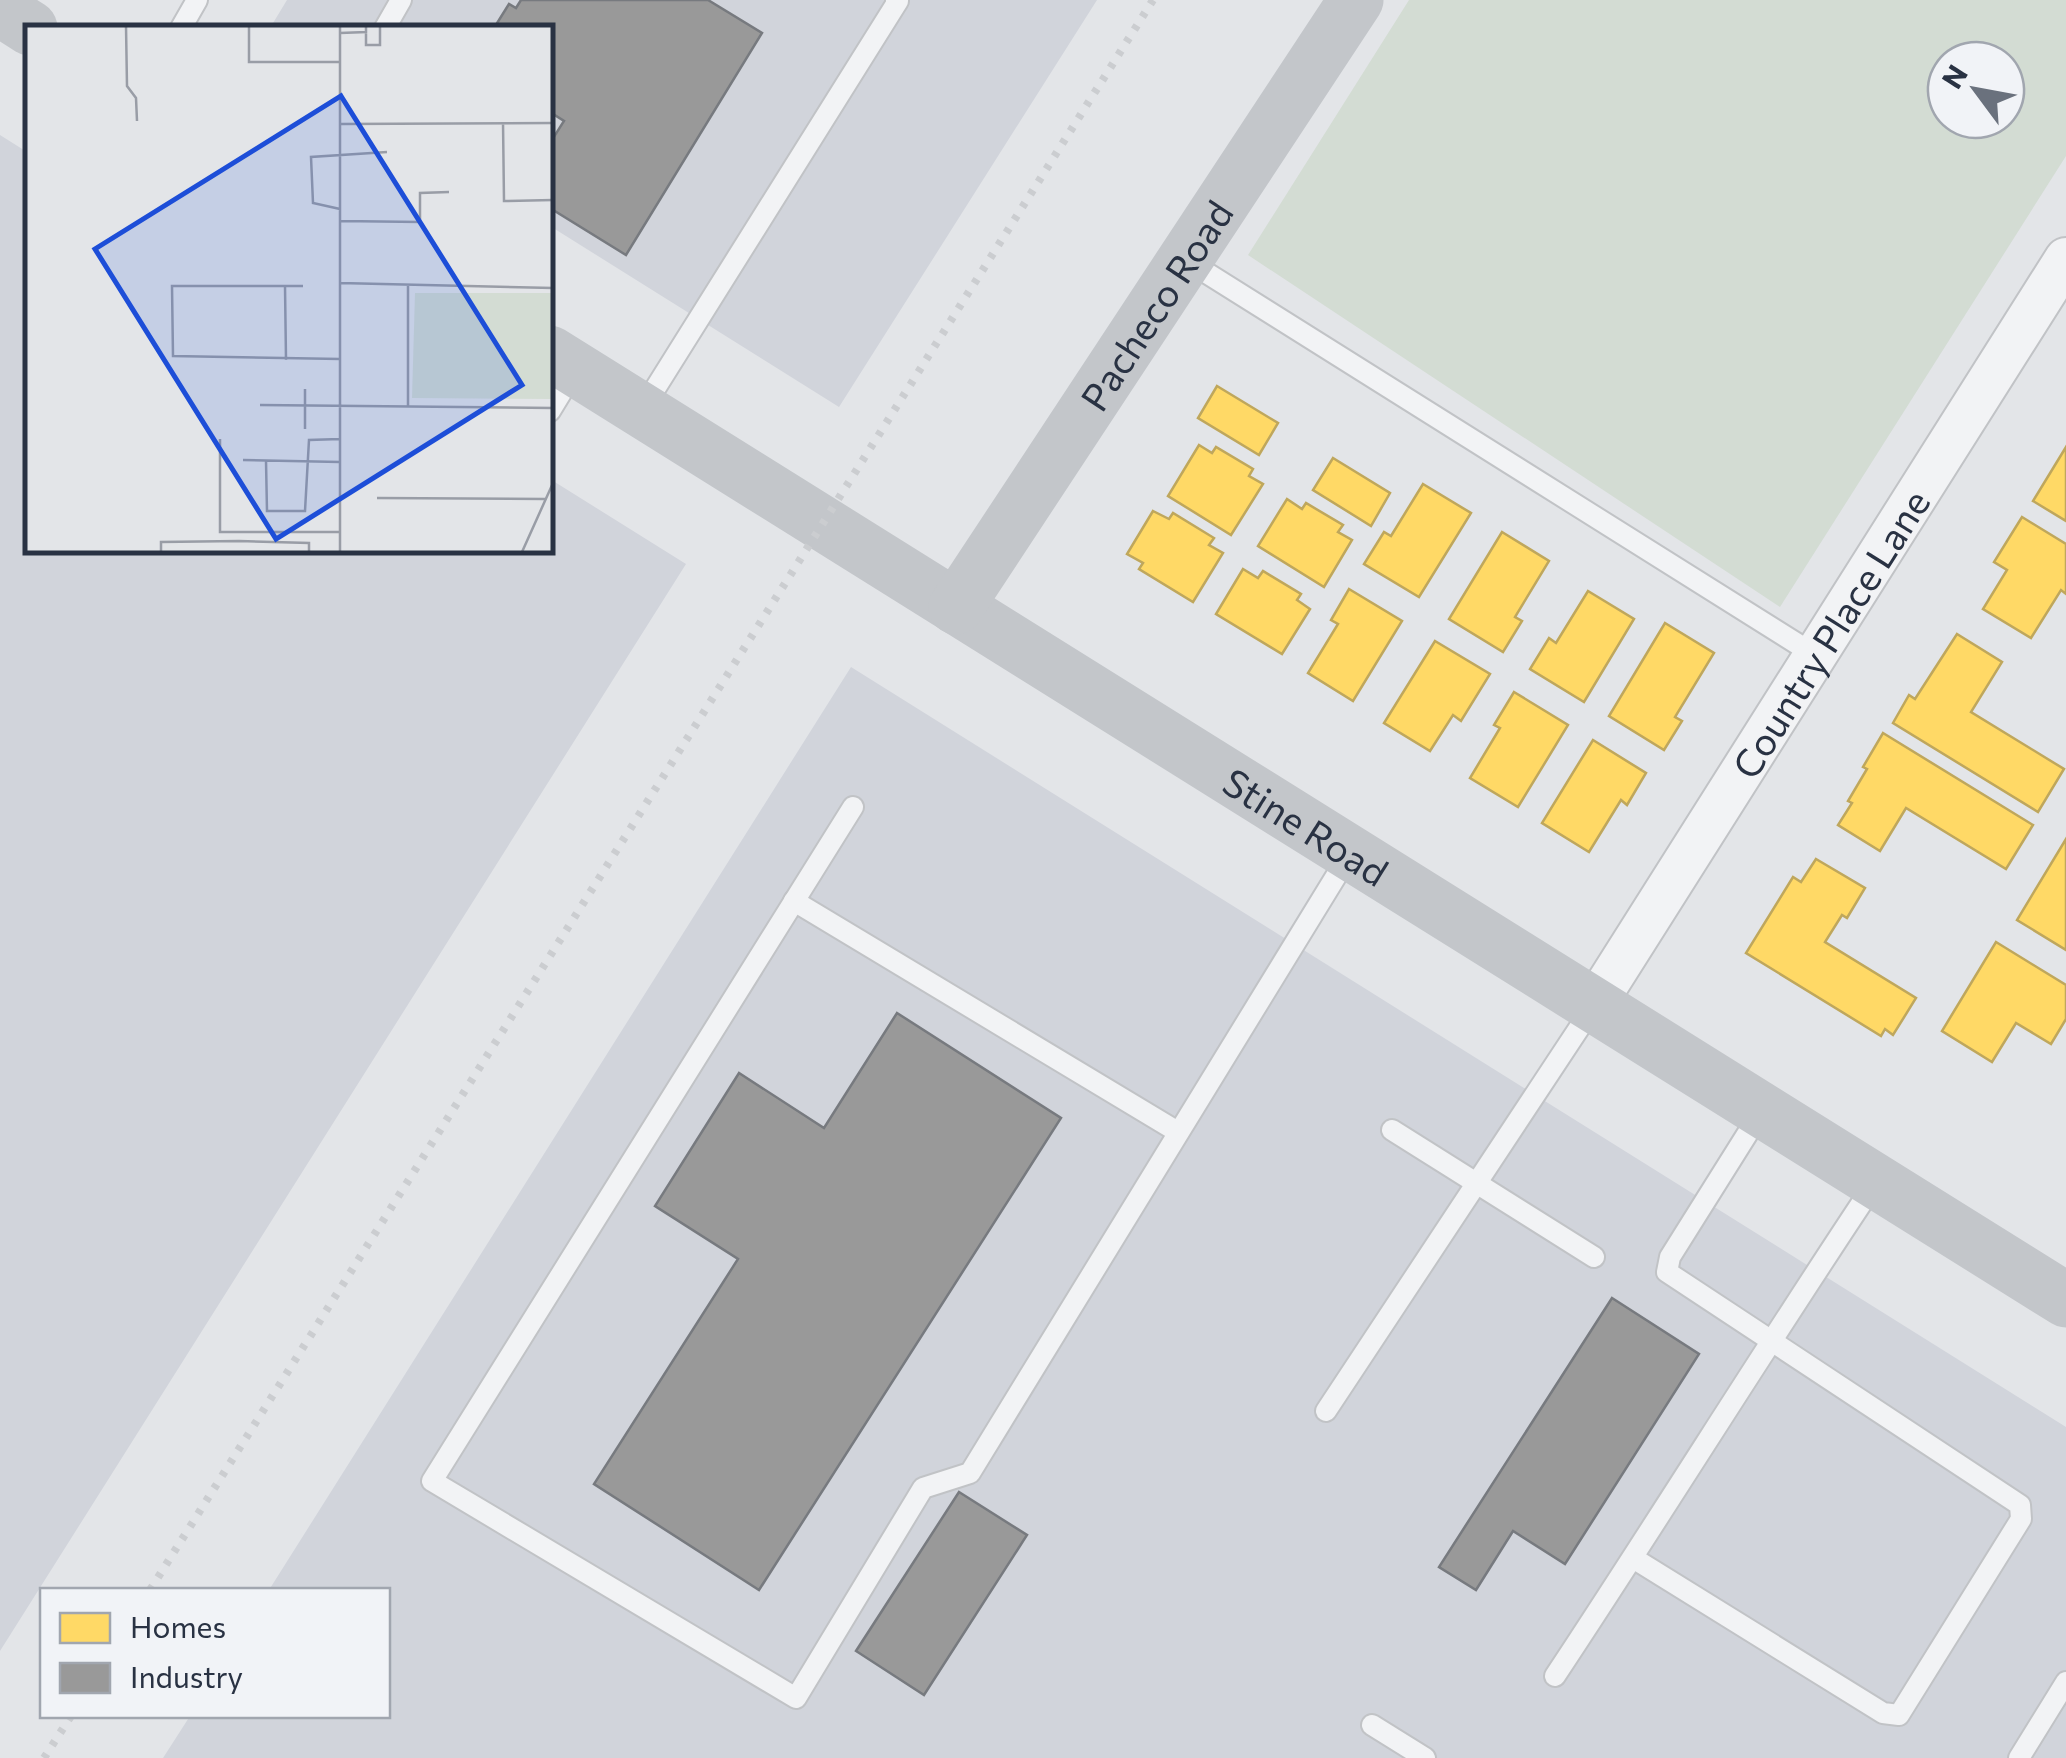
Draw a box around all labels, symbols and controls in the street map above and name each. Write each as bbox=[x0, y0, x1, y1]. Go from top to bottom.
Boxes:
inset map bbox=[25, 25, 552, 552]
north arrow bbox=[1926, 40, 2026, 140]
text: N bbox=[1934, 58, 1974, 94]
street label: Pacheco Road bbox=[1069, 191, 1241, 419]
street label: Country Place Lane bbox=[1721, 480, 1938, 786]
street label: Stine Road bbox=[1216, 757, 1398, 895]
legend bbox=[40, 1588, 390, 1718]
text: Homes bbox=[130, 1607, 226, 1644]
text: Industry bbox=[130, 1657, 243, 1694]

